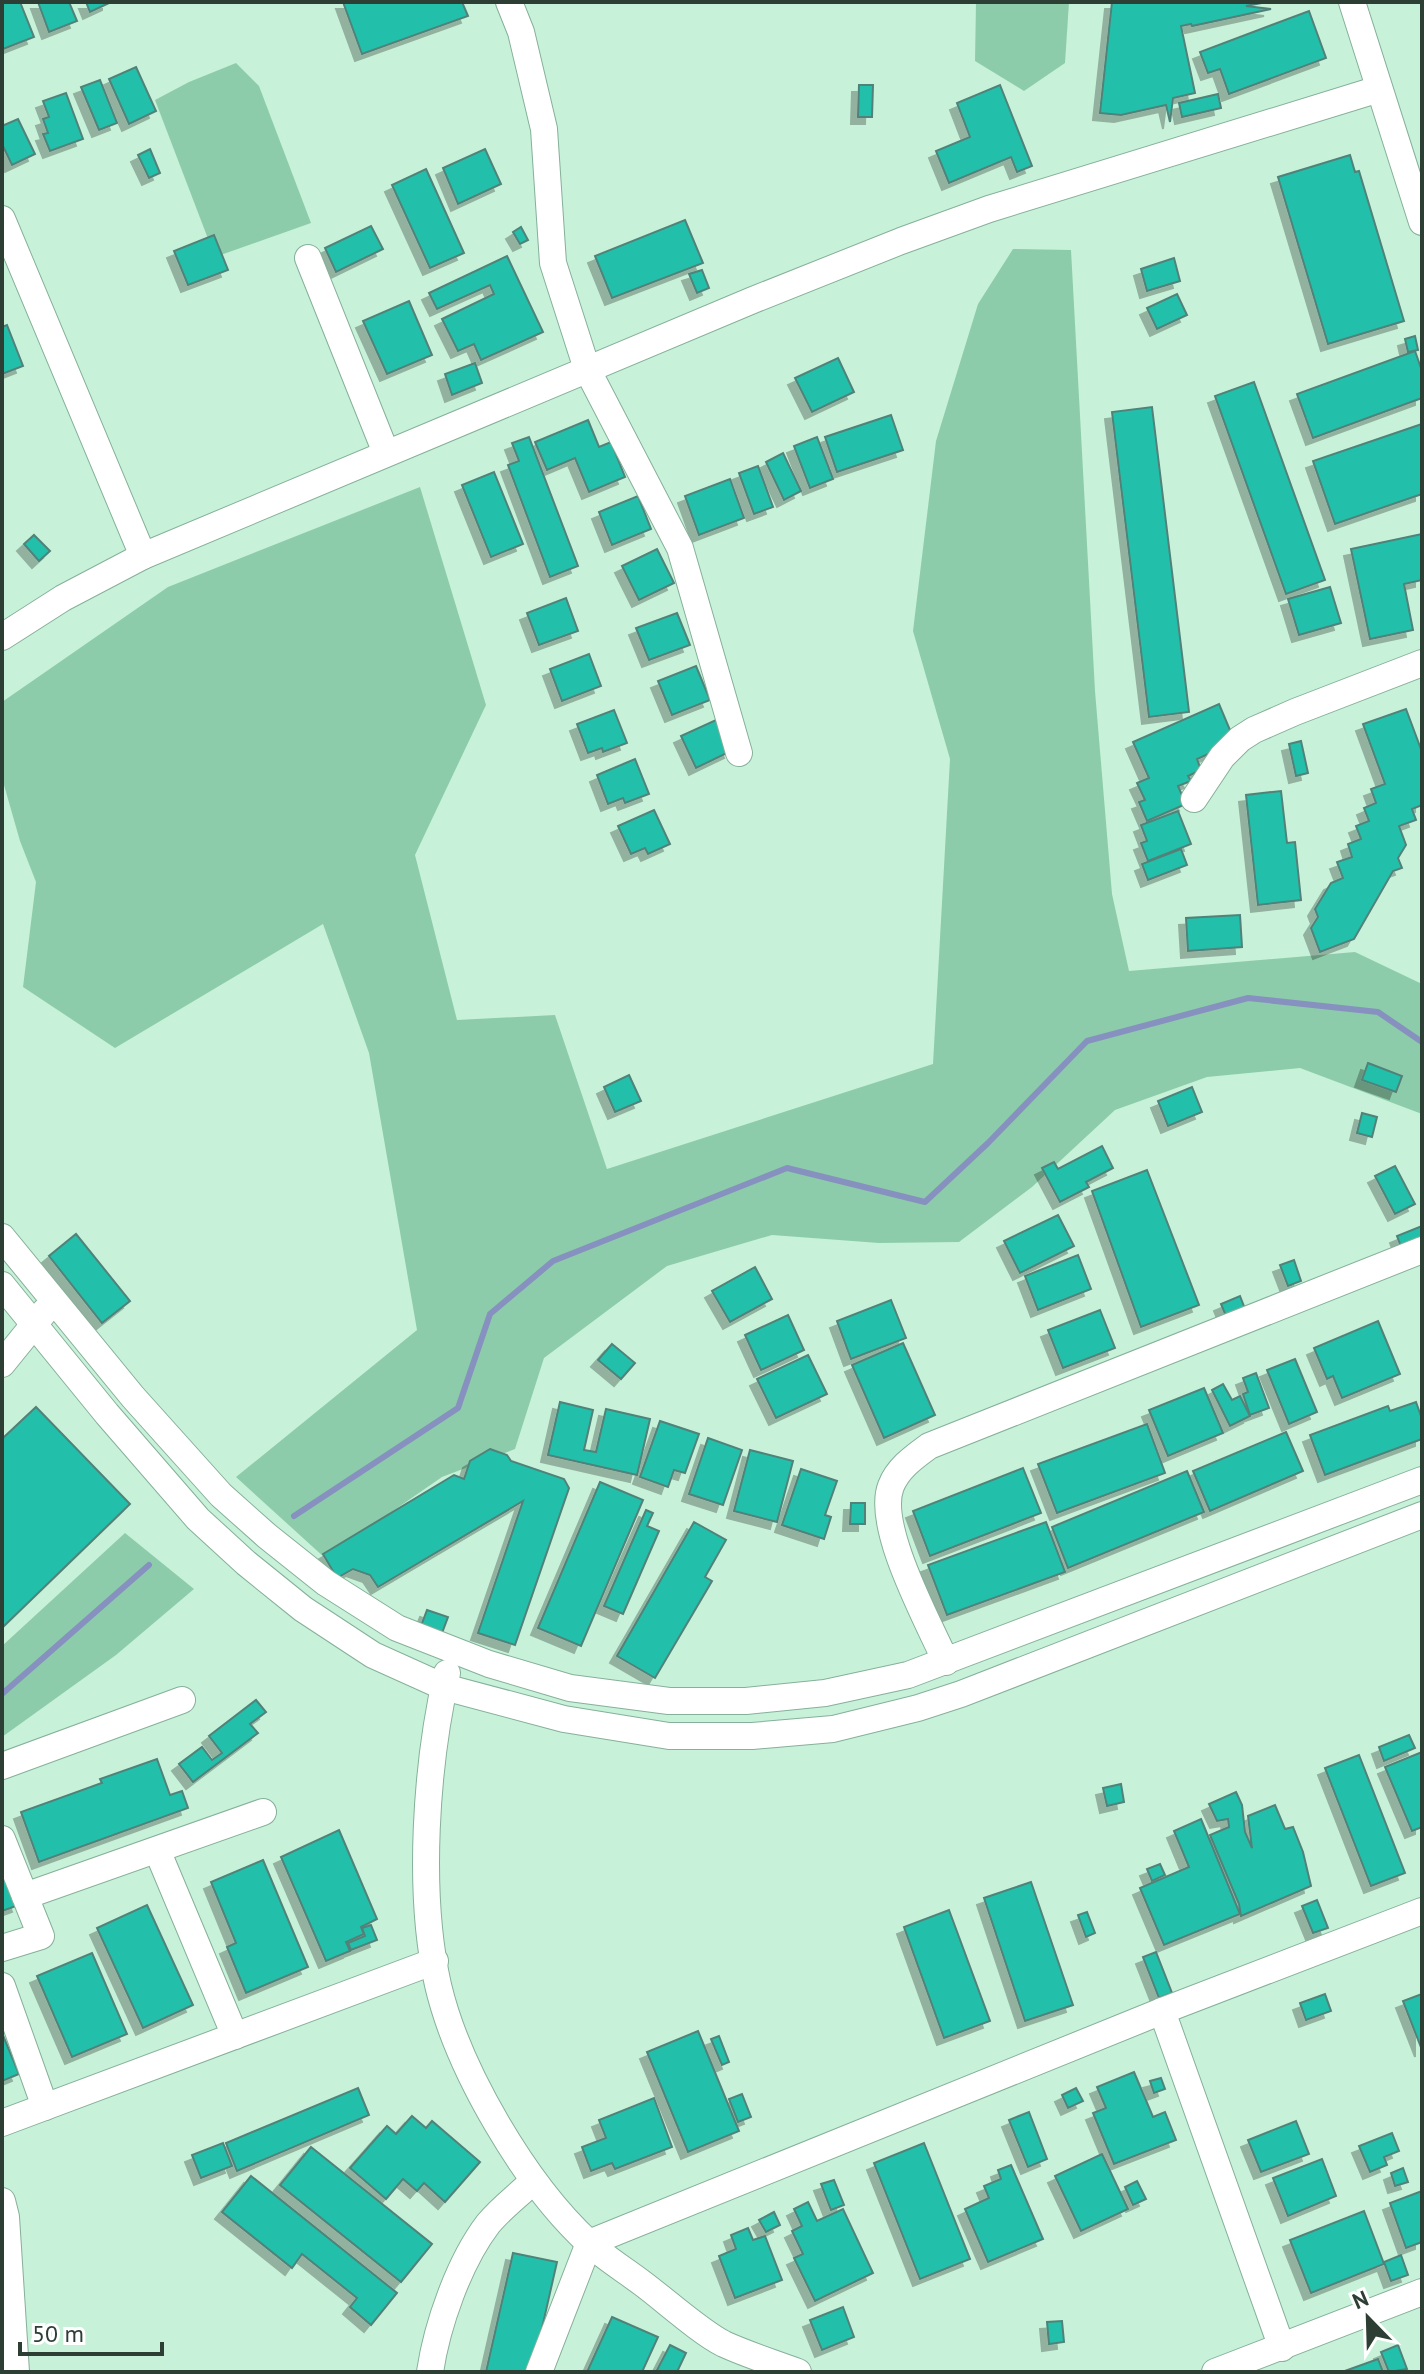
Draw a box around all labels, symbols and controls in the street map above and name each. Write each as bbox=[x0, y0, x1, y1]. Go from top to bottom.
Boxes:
north arrow bbox=[1328, 2278, 1408, 2358]
text: N bbox=[1348, 2284, 1372, 2315]
scale bar bbox=[20, 2306, 162, 2356]
text: 50 m bbox=[32, 2318, 84, 2349]

